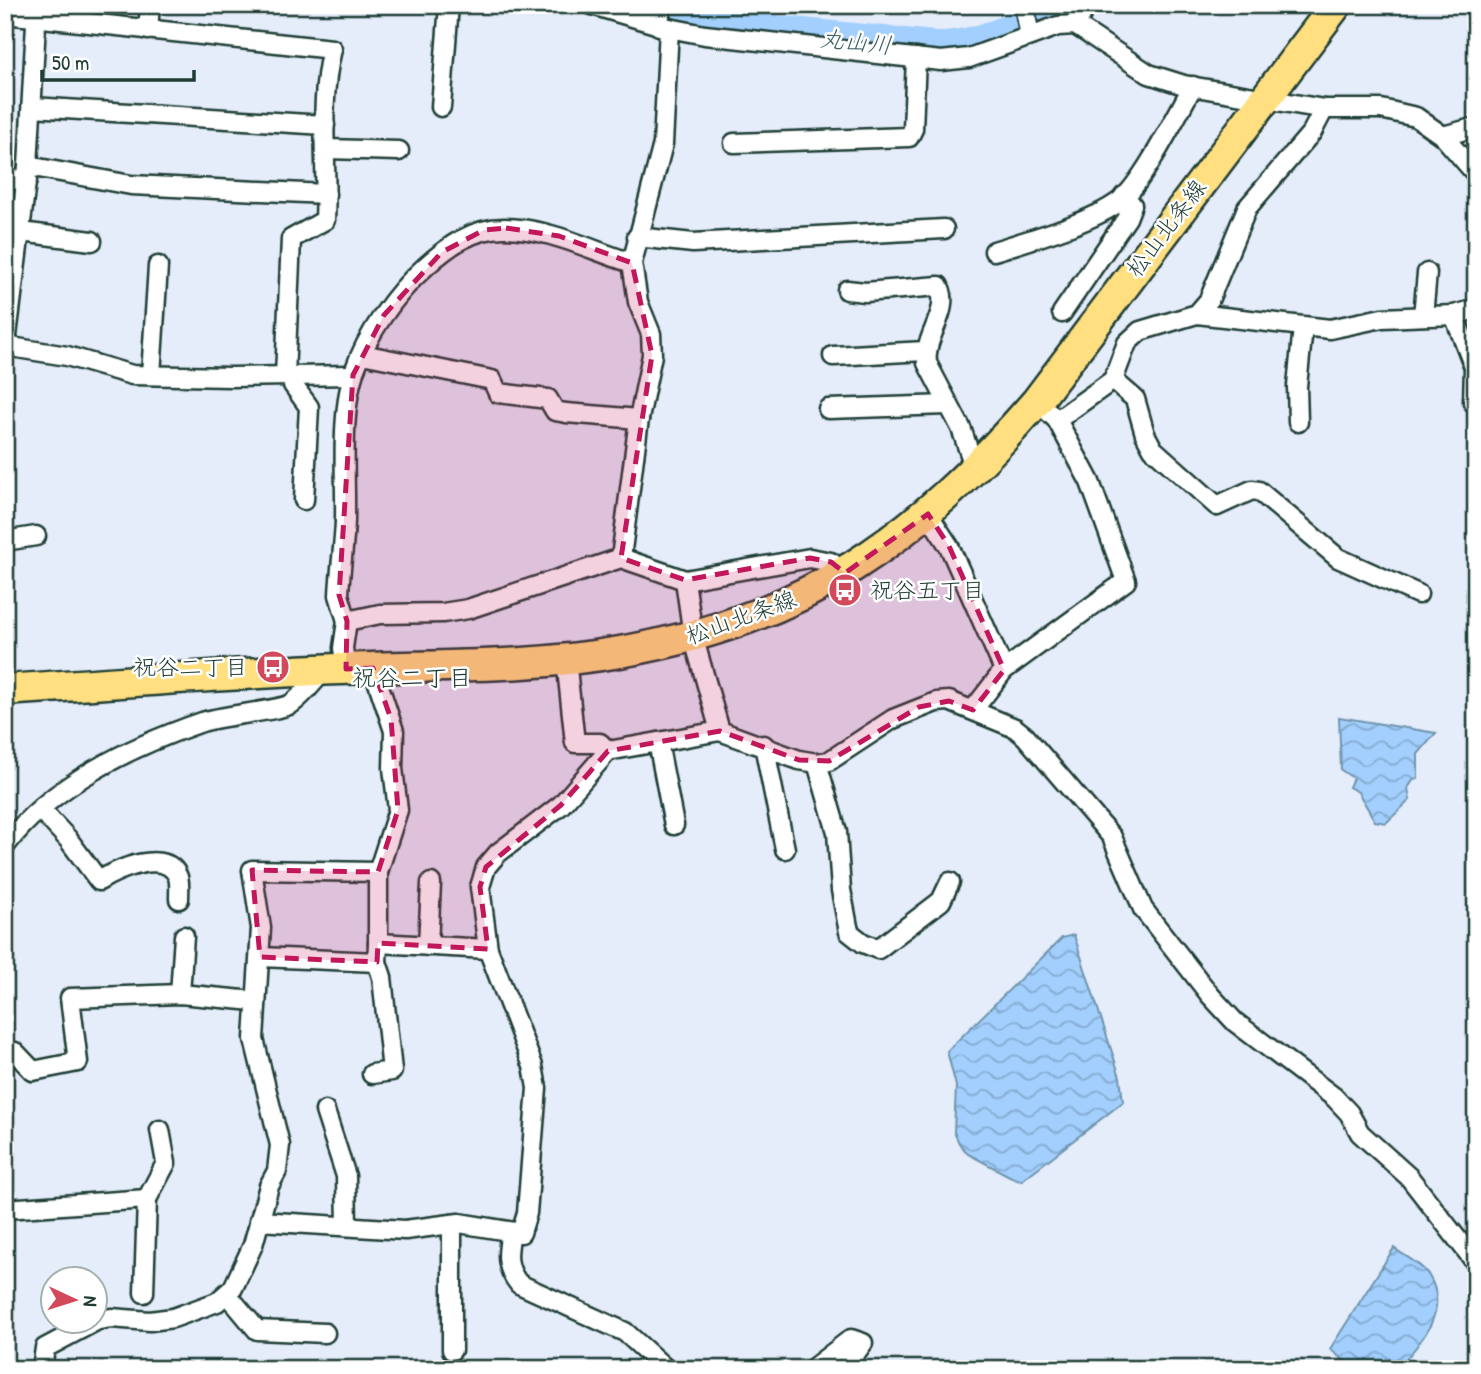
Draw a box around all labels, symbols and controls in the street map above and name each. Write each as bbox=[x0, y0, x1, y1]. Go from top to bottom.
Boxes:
water label: 丸山川 bbox=[819, 21, 894, 61]
scale bar bbox=[42, 38, 194, 82]
text: 50 m bbox=[52, 48, 89, 77]
street label: 松山北条線 bbox=[1119, 172, 1213, 283]
bus stop icon: 祝谷五丁目 bbox=[826, 571, 864, 609]
place label: 祝谷五丁目 bbox=[870, 574, 985, 605]
street label: 松山北条線 bbox=[681, 582, 800, 651]
bus stop icon: 祝谷二丁目 bbox=[254, 648, 292, 686]
place label: 祝谷二丁目 bbox=[133, 651, 248, 682]
district label: 祝谷二丁目 bbox=[352, 661, 472, 693]
north arrow bbox=[38, 1266, 108, 1336]
text: N bbox=[78, 1295, 104, 1307]

